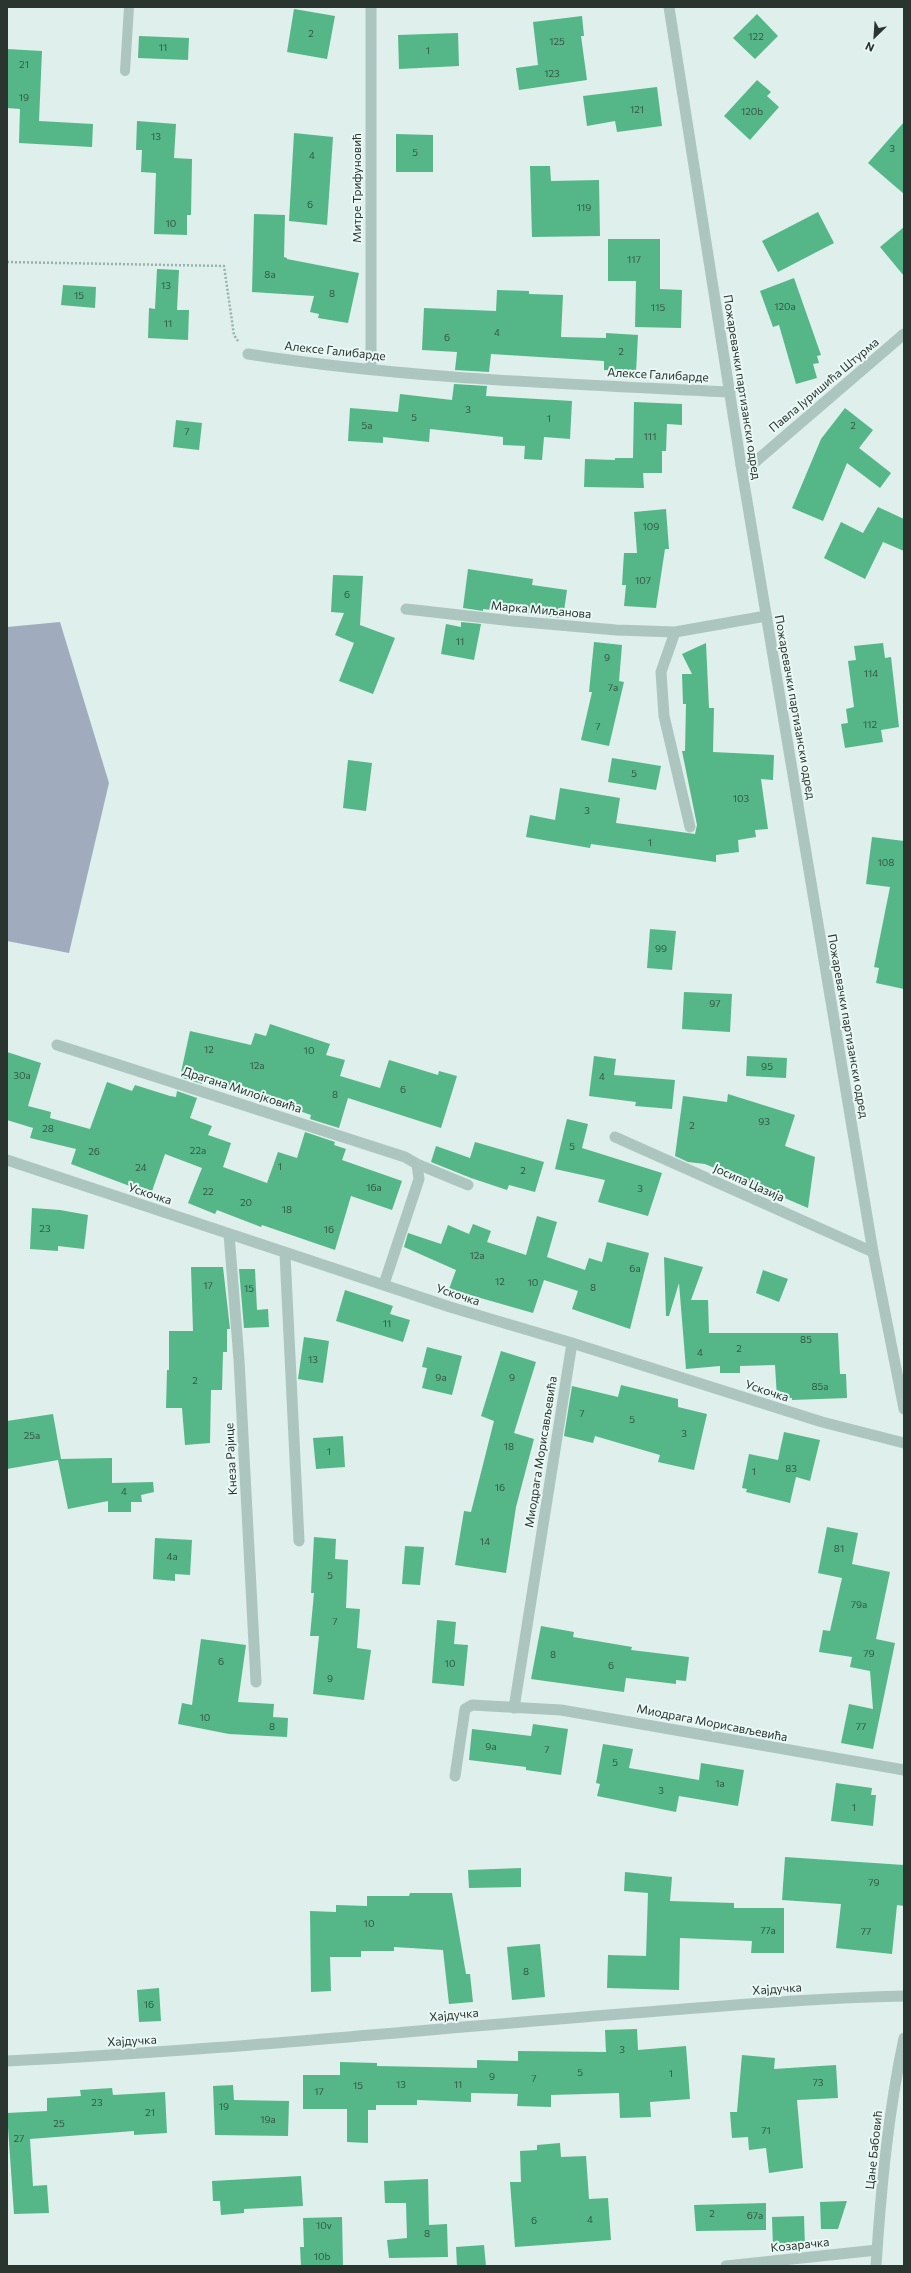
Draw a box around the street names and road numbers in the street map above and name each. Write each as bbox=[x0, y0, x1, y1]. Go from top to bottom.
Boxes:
street label: Митре Трифуновић bbox=[350, 133, 364, 243]
street label: Пожаревачки партизански одред bbox=[720, 294, 764, 480]
street label: Павла Јуришића Штурма bbox=[766, 335, 882, 435]
street label: Алексе Галибарде bbox=[284, 339, 386, 363]
street label: Алексе Галибарде bbox=[607, 365, 709, 385]
street label: Марка Миљанова bbox=[490, 598, 592, 622]
street label: Пожаревачки партизански одред bbox=[772, 614, 818, 800]
street label: Пожаревачки партизански одред bbox=[825, 933, 871, 1119]
street label: Драгана Милојковића bbox=[180, 1064, 304, 1116]
street label: Јосипа Цазија bbox=[711, 1161, 787, 1205]
street label: Ускочка bbox=[126, 1180, 174, 1208]
street label: Ускочка bbox=[434, 1281, 482, 1309]
street label: Миодрага Морисављевића bbox=[522, 1375, 560, 1529]
street label: Ускочка bbox=[743, 1377, 791, 1405]
street label: Кнеза Рајице bbox=[222, 1422, 240, 1496]
street label: Миодрага Морисављевића bbox=[635, 1701, 789, 1745]
street label: Хајдучка bbox=[752, 1980, 802, 1998]
street label: Хајдучка bbox=[429, 2006, 479, 2024]
street label: Хајдучка bbox=[107, 2033, 157, 2049]
street label: Цане Бабовић bbox=[863, 2110, 885, 2190]
street label: Козарачка bbox=[770, 2235, 830, 2255]

